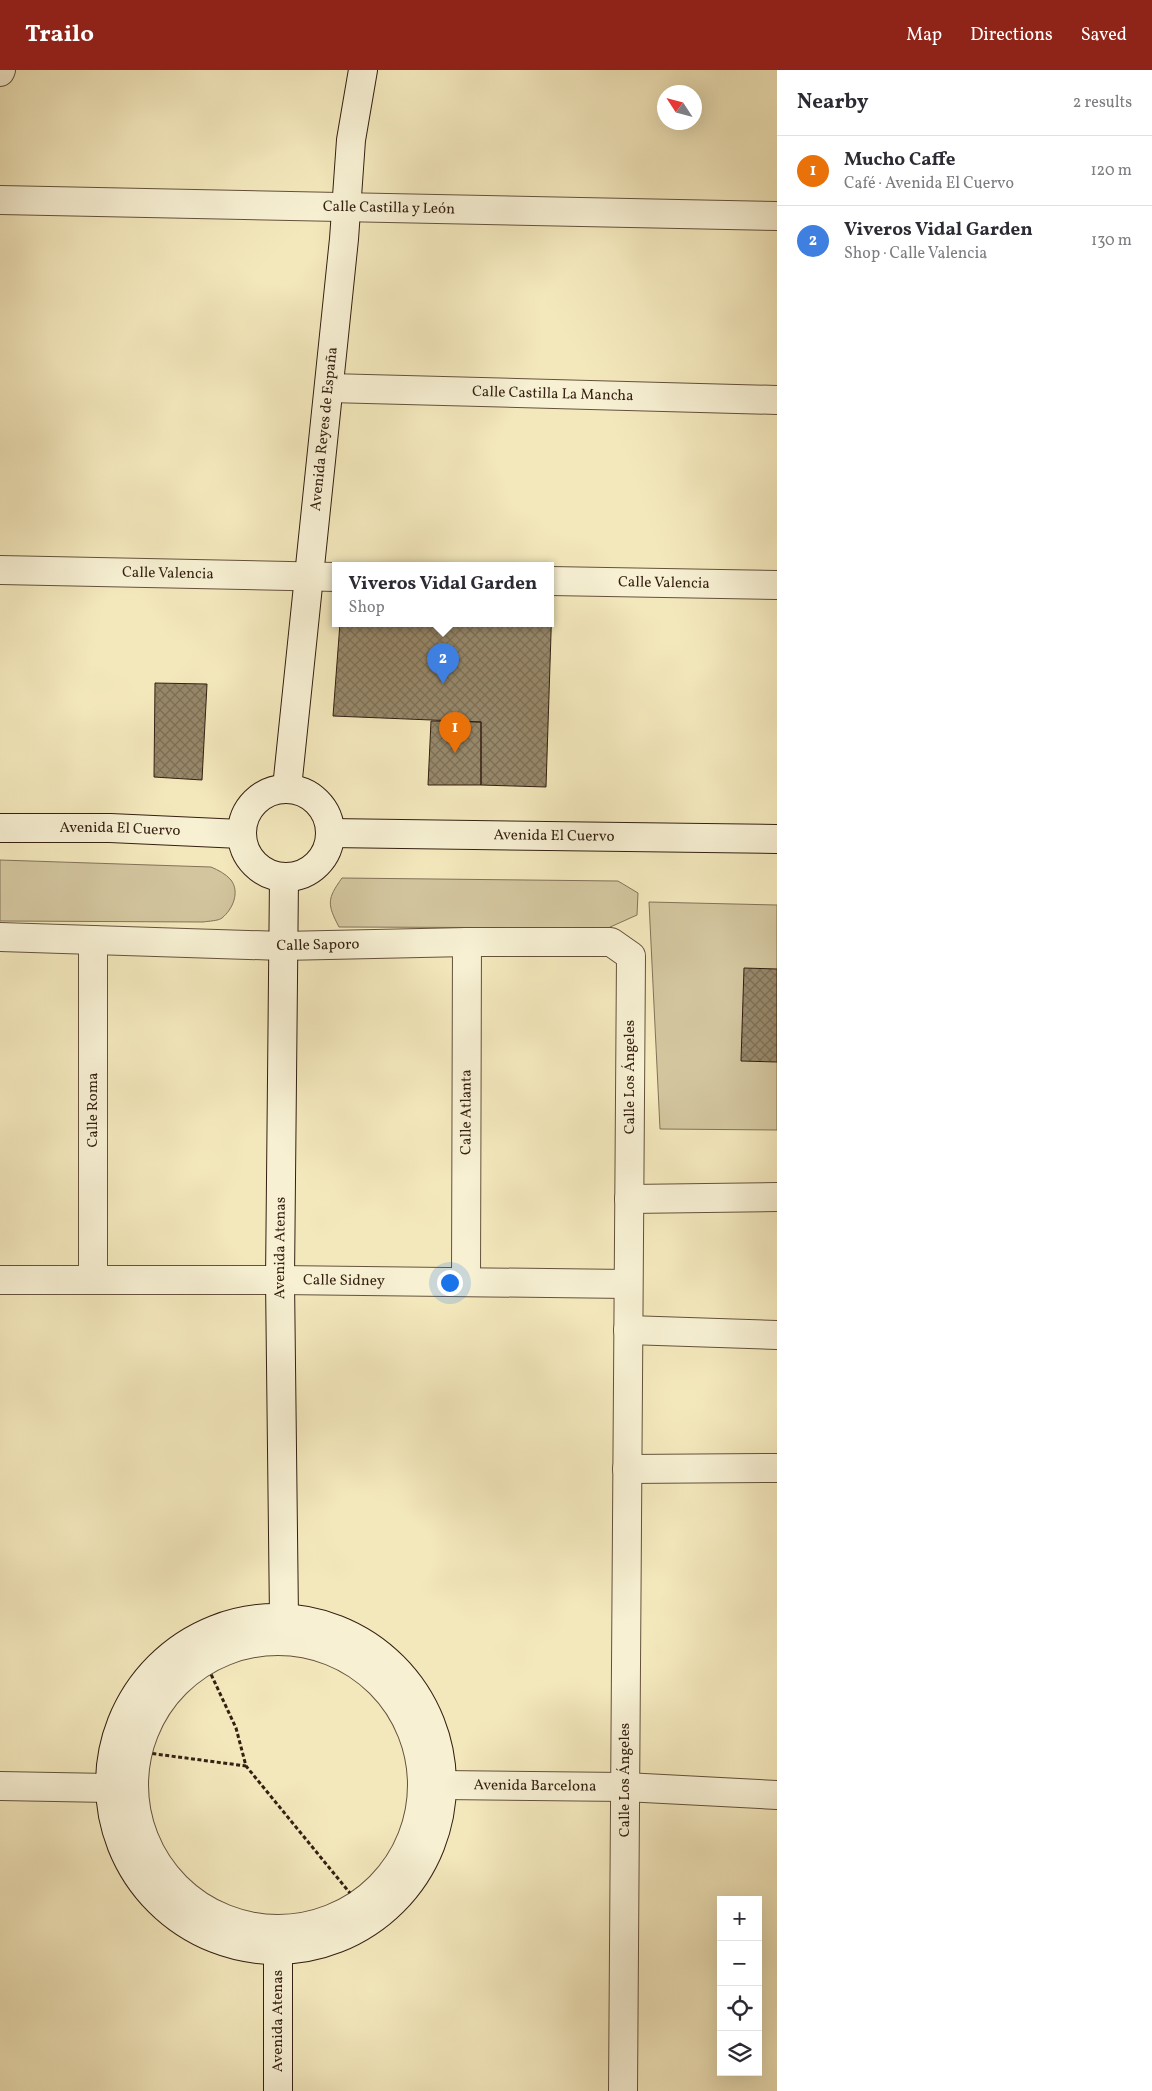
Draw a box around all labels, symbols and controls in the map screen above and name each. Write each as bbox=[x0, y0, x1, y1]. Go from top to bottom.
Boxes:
text: Trailo bbox=[25, 18, 94, 52]
text: Map bbox=[906, 23, 942, 48]
text: Directions bbox=[970, 23, 1053, 48]
text: Saved bbox=[1081, 23, 1127, 48]
north arrow bbox=[657, 85, 702, 130]
text: Nearby bbox=[797, 88, 868, 117]
text: 2 results bbox=[1073, 92, 1132, 114]
text: Mucho Caffe bbox=[844, 147, 955, 173]
text: 1 bbox=[810, 160, 816, 182]
text: 120 m bbox=[1090, 160, 1132, 182]
text: Café · Avenida El Cuervo bbox=[844, 173, 1014, 195]
street label: Calle Castilla y León bbox=[323, 196, 455, 220]
text: Viveros Vidal Garden bbox=[844, 217, 1033, 243]
text: 2 bbox=[809, 230, 817, 252]
text: 130 m bbox=[1091, 230, 1132, 252]
text: Shop · Calle Valencia bbox=[844, 243, 987, 265]
street label: Avenida Reyes de España bbox=[305, 346, 343, 512]
street label: Calle Castilla La Mancha bbox=[472, 381, 634, 407]
street label: Calle Valencia bbox=[122, 562, 214, 585]
popup bbox=[332, 562, 554, 627]
text: Viveros Vidal Garden bbox=[349, 571, 537, 597]
street label: Calle Valencia bbox=[618, 572, 710, 594]
text: Shop bbox=[349, 597, 385, 619]
pin: 2 bbox=[427, 643, 459, 684]
pin: 1 bbox=[439, 712, 471, 753]
street label: Avenida El Cuervo bbox=[59, 818, 181, 842]
street label: Avenida El Cuervo bbox=[493, 825, 615, 847]
street label: Calle Saporo bbox=[276, 934, 360, 957]
street label: Calle Los Ángeles bbox=[620, 1020, 641, 1134]
street label: Calle Atlanta bbox=[456, 1069, 477, 1155]
street label: Calle Roma bbox=[83, 1072, 104, 1148]
street label: Avenida Atenas bbox=[269, 1197, 291, 1299]
street label: Calle Sidney bbox=[303, 1270, 385, 1292]
your location bbox=[437, 1270, 463, 1296]
street label: Calle Los Ángeles bbox=[615, 1723, 636, 1837]
street label: Avenida Barcelona bbox=[473, 1775, 597, 1797]
map controls bbox=[717, 1896, 762, 2076]
button: + bbox=[717, 1896, 762, 1941]
button: − bbox=[717, 1941, 762, 1986]
street label: Avenida Atenas bbox=[268, 1970, 289, 2072]
button: locate bbox=[717, 1986, 762, 2031]
button: layers bbox=[717, 2031, 762, 2076]

